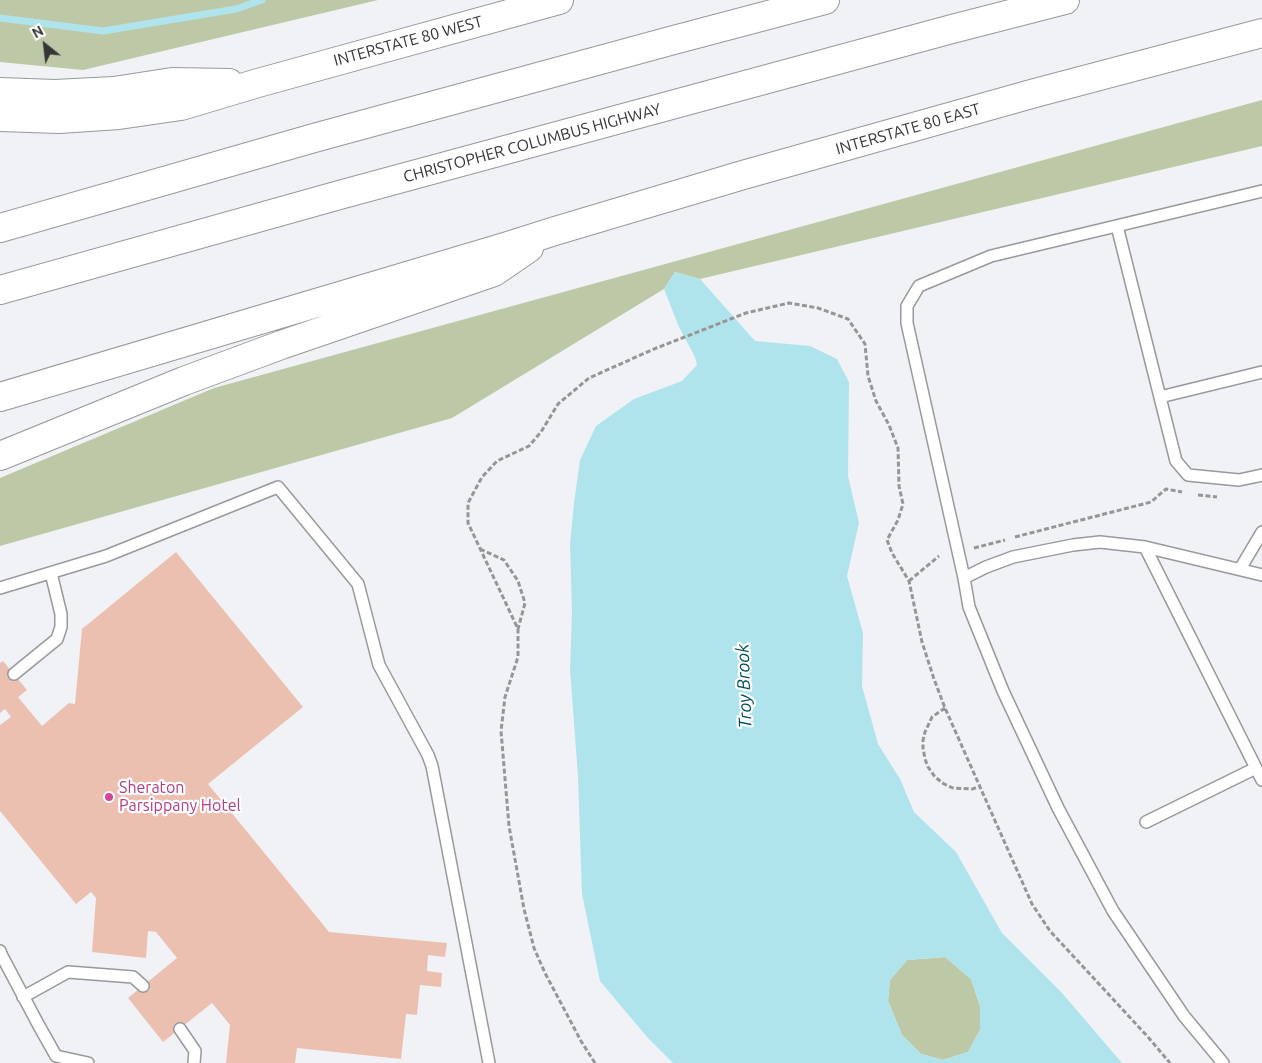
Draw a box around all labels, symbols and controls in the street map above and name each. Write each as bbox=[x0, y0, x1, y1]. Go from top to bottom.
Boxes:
street label: INTERSTATE 80 WEST bbox=[331, 12, 485, 70]
north arrow bbox=[20, 20, 70, 70]
text: N bbox=[29, 22, 46, 41]
street label: CHRISTOPHER COLUMBUS HIGHWAY bbox=[401, 99, 663, 187]
street label: INTERSTATE 80 EAST bbox=[833, 99, 983, 159]
water label: Troy Brook bbox=[732, 643, 756, 729]
place label: Sheraton Parsippany Hotel bbox=[119, 778, 241, 816]
marker: Sheraton Parsippany Hotel bbox=[103, 791, 115, 803]

